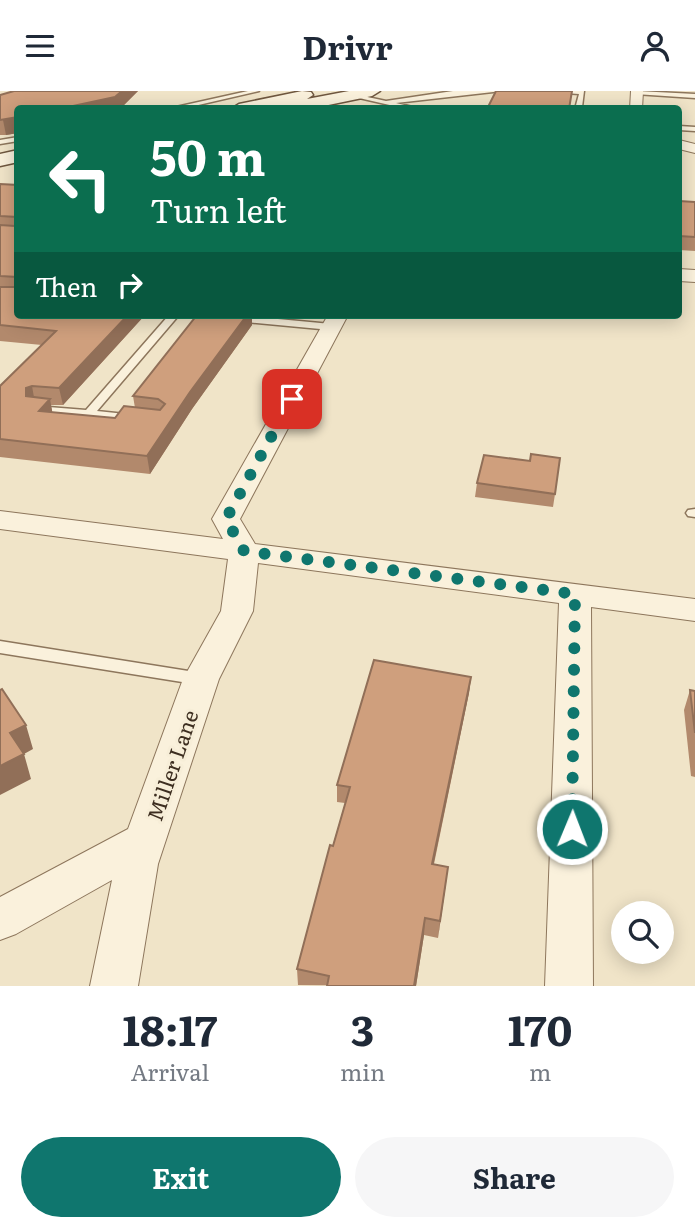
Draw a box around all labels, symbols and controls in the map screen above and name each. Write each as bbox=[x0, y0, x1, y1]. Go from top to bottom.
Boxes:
text: Drivr bbox=[302, 22, 393, 70]
icon: menu bbox=[21, 27, 59, 65]
icon: person bbox=[636, 27, 674, 65]
text: 50 m bbox=[150, 118, 266, 191]
icon: left bbox=[35, 133, 126, 224]
text: Turn left bbox=[150, 185, 287, 233]
text: Then bbox=[35, 266, 97, 305]
icon: right bbox=[111, 266, 149, 304]
pin bbox=[262, 369, 322, 429]
icon: arrive bbox=[273, 380, 311, 418]
street label: Miller Lane bbox=[138, 705, 205, 825]
position arrow bbox=[535, 792, 609, 866]
map controls bbox=[611, 901, 674, 964]
button: search bbox=[611, 901, 674, 964]
text: 18:17 bbox=[123, 997, 217, 1059]
text: 3 bbox=[351, 997, 374, 1059]
text: 170 bbox=[508, 997, 572, 1059]
text: Arrival bbox=[131, 1054, 209, 1088]
text: min bbox=[340, 1054, 385, 1088]
text: m bbox=[529, 1054, 551, 1088]
button: Exit bbox=[21, 1137, 341, 1217]
button: Share bbox=[355, 1137, 674, 1217]

